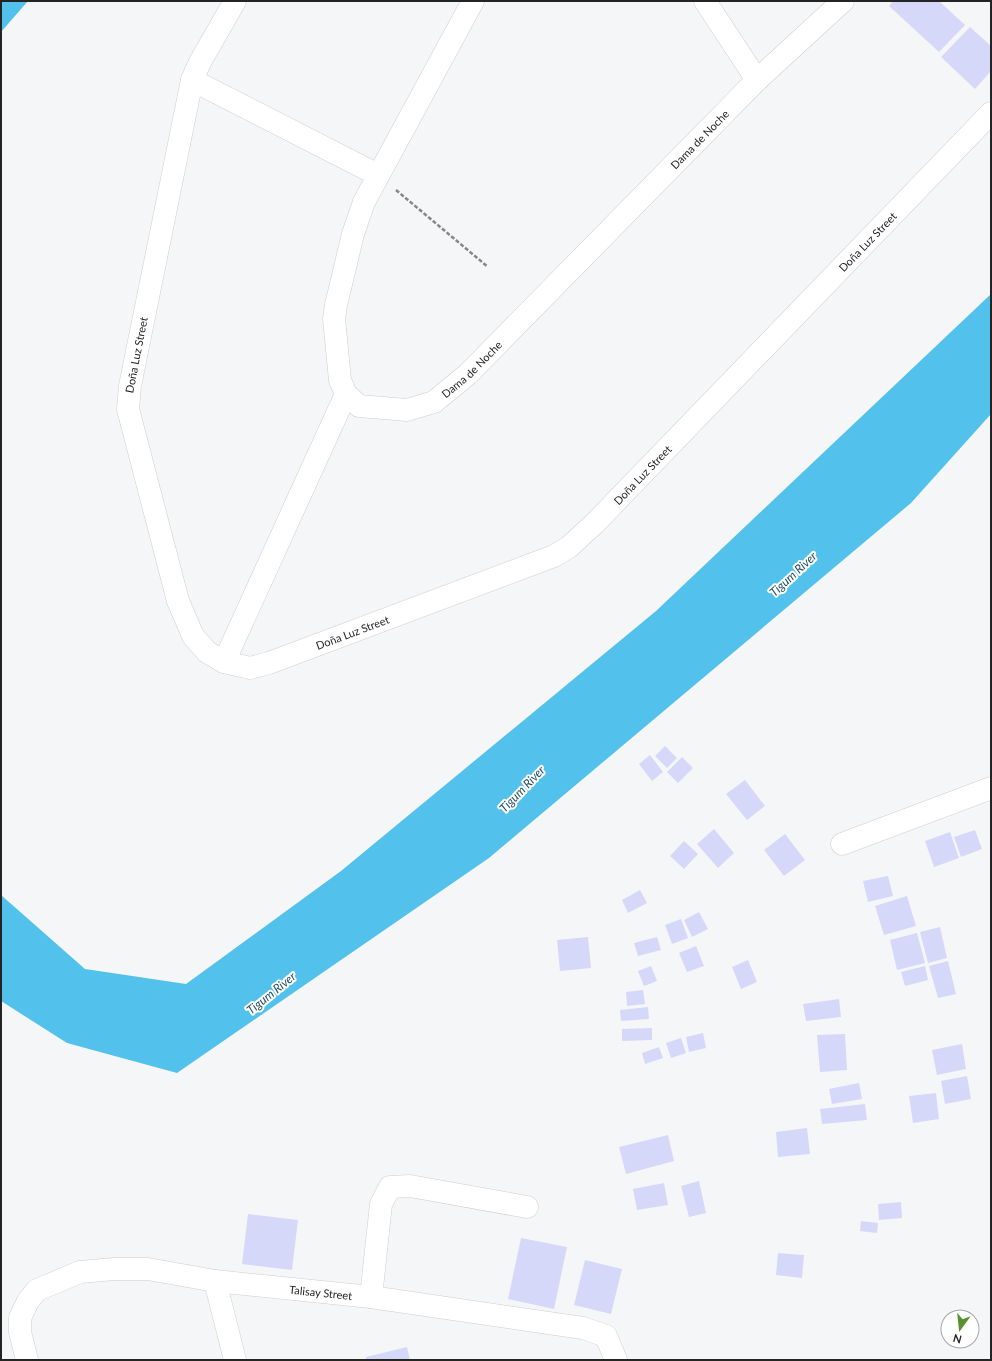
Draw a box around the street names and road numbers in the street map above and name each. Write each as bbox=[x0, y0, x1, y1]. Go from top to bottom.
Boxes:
street label: Dama de Noche bbox=[667, 106, 731, 171]
street label: Doña Luz Street bbox=[836, 209, 899, 274]
street label: Doña Luz Street bbox=[122, 316, 150, 394]
street label: Dama de Noche bbox=[438, 338, 504, 400]
street label: Doña Luz Street bbox=[610, 442, 674, 507]
street label: Doña Luz Street bbox=[314, 612, 391, 651]
street label: Talisay Street bbox=[289, 1282, 353, 1302]

